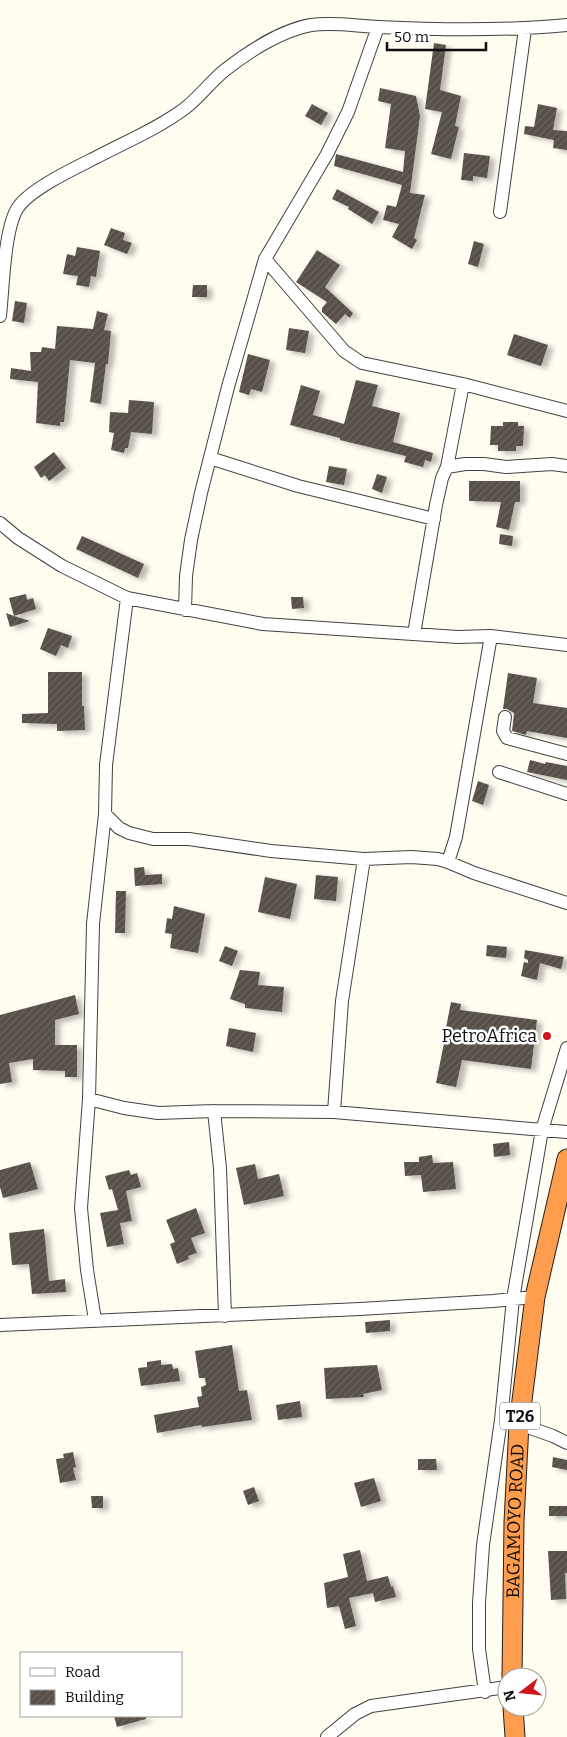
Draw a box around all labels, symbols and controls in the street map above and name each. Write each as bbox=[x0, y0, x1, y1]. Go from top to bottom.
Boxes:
scale bar bbox=[387, 20, 486, 52]
text: 50 m bbox=[394, 28, 430, 46]
place label: PetroAfrica bbox=[442, 1025, 537, 1047]
marker: PetroAfrica bbox=[541, 1030, 553, 1042]
road number: T26 bbox=[500, 1402, 540, 1430]
street label: BAGAMOYO ROAD bbox=[502, 1443, 529, 1599]
legend bbox=[20, 1652, 182, 1717]
text: Road bbox=[65, 1663, 100, 1681]
north arrow bbox=[497, 1667, 547, 1717]
text: Building bbox=[65, 1688, 124, 1706]
text: N bbox=[500, 1688, 520, 1703]

